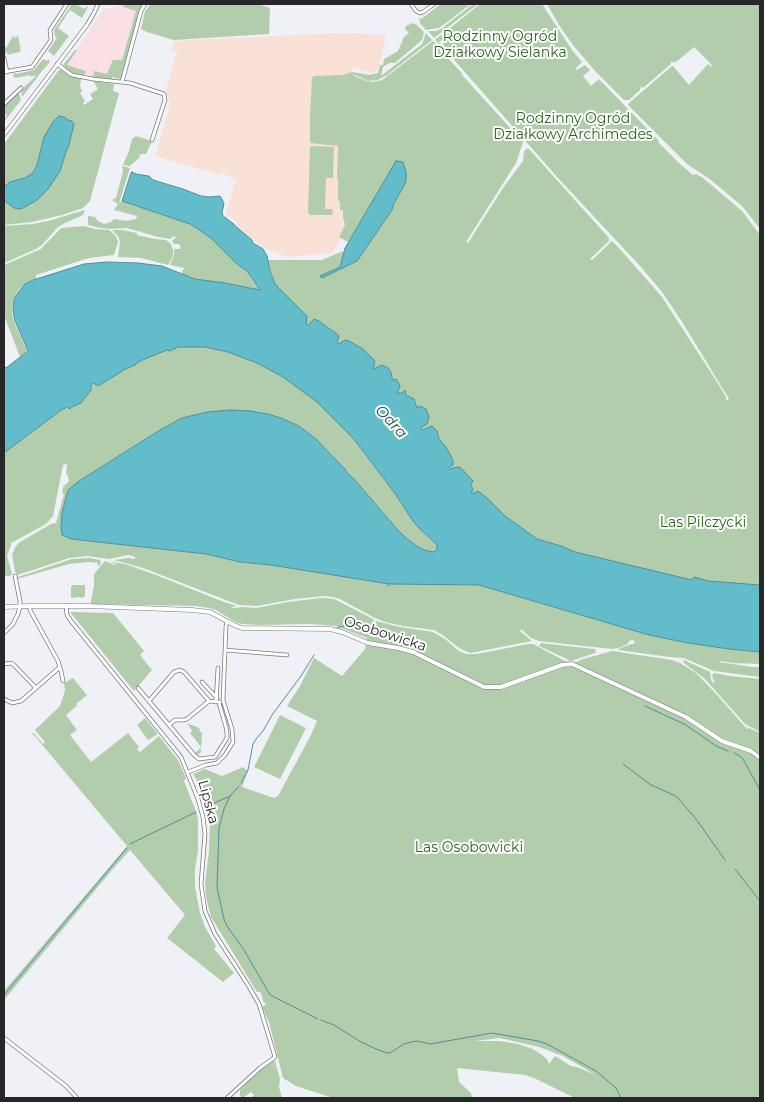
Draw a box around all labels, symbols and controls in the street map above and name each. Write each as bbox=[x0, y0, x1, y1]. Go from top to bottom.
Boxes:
park label: Rodzinny Ogród Działkowy Sielanka bbox=[433, 29, 567, 62]
park label: Rodzinny Ogród Działkowy Archimedes bbox=[493, 111, 653, 144]
water label: Odra bbox=[371, 402, 411, 442]
park label: Las Pilczycki bbox=[660, 515, 746, 531]
street label: Osobowicka bbox=[342, 613, 428, 655]
street label: Lipska bbox=[194, 778, 222, 826]
park label: Las Osobowicki bbox=[415, 840, 523, 856]

